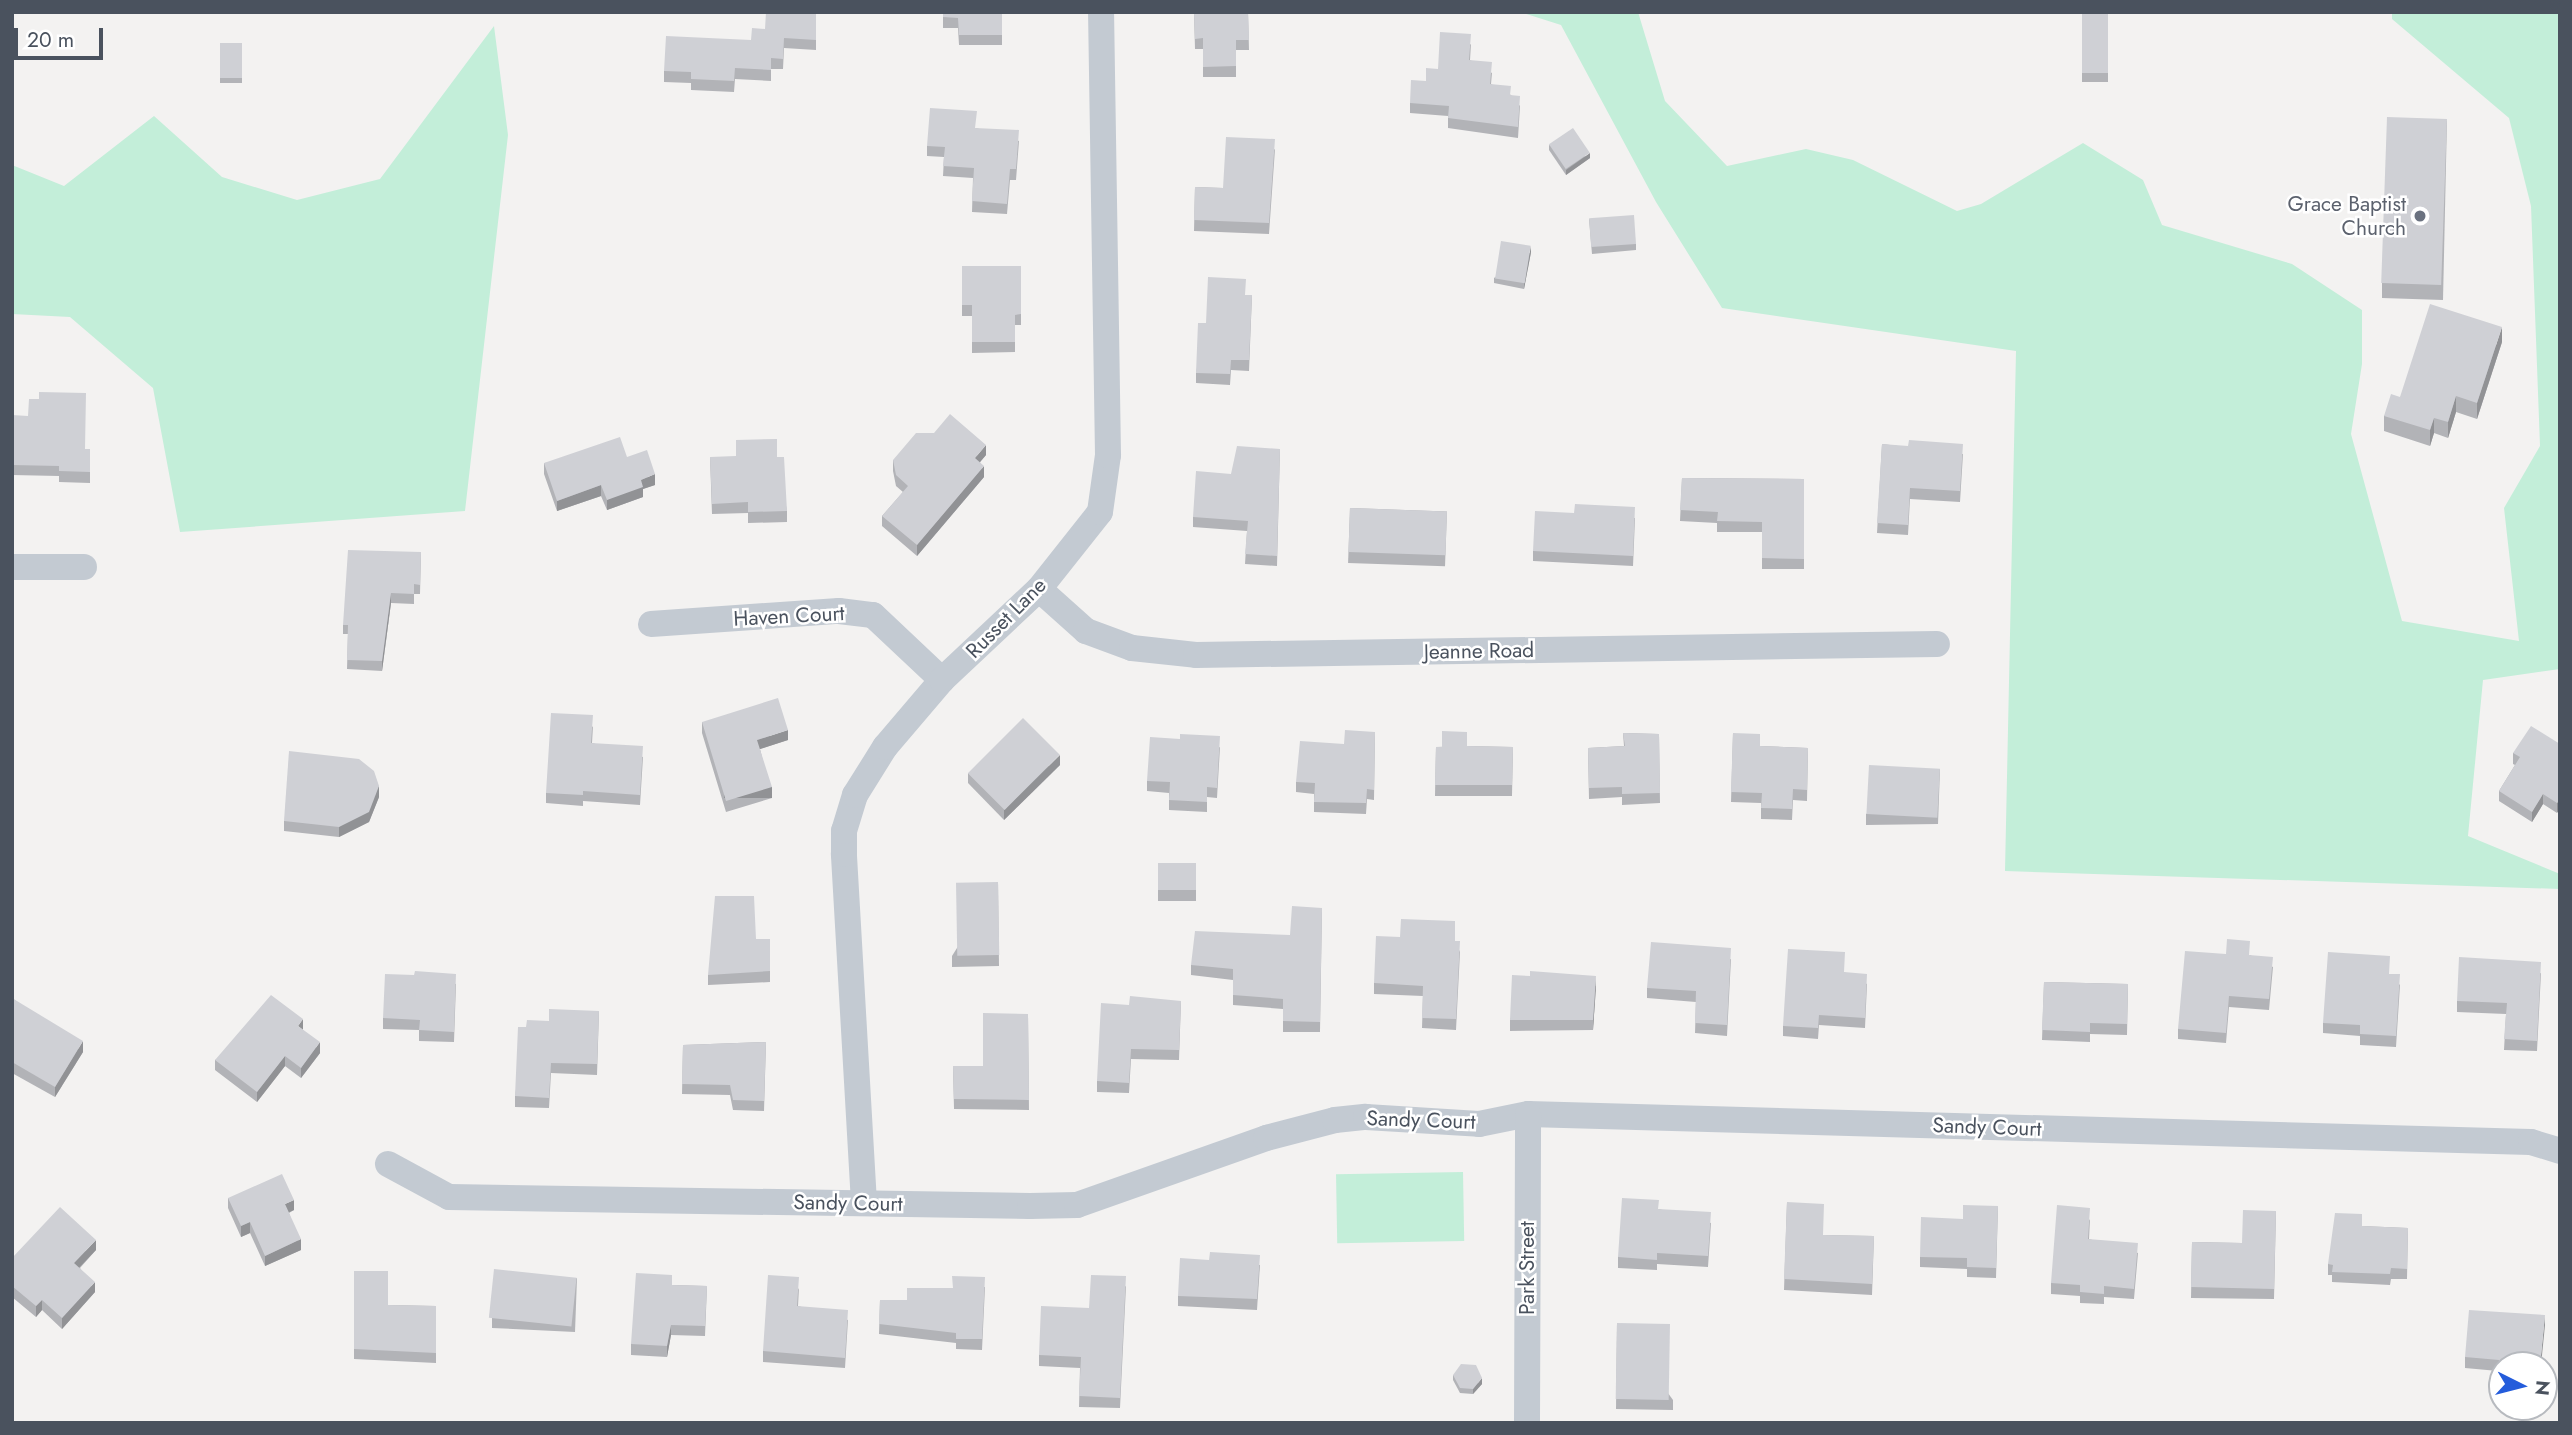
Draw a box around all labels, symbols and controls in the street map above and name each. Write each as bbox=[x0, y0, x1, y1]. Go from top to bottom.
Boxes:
scale bar bbox=[18, 14, 107, 58]
text: 20 m bbox=[27, 25, 74, 55]
place label: Grace Baptist Church bbox=[2287, 191, 2406, 241]
marker: Grace Baptist Church bbox=[2412, 208, 2428, 224]
street label: Russet Lane bbox=[961, 573, 1051, 663]
street label: Haven Court bbox=[733, 601, 845, 631]
street label: Jeanne Road bbox=[1424, 637, 1534, 665]
street label: Sandy Court bbox=[1366, 1106, 1476, 1134]
street label: Sandy Court bbox=[1932, 1113, 2042, 1141]
street label: Sandy Court bbox=[793, 1189, 903, 1217]
street label: Park Street bbox=[1514, 1221, 1540, 1315]
north arrow bbox=[2488, 1351, 2558, 1421]
text: N bbox=[2528, 1379, 2557, 1397]

